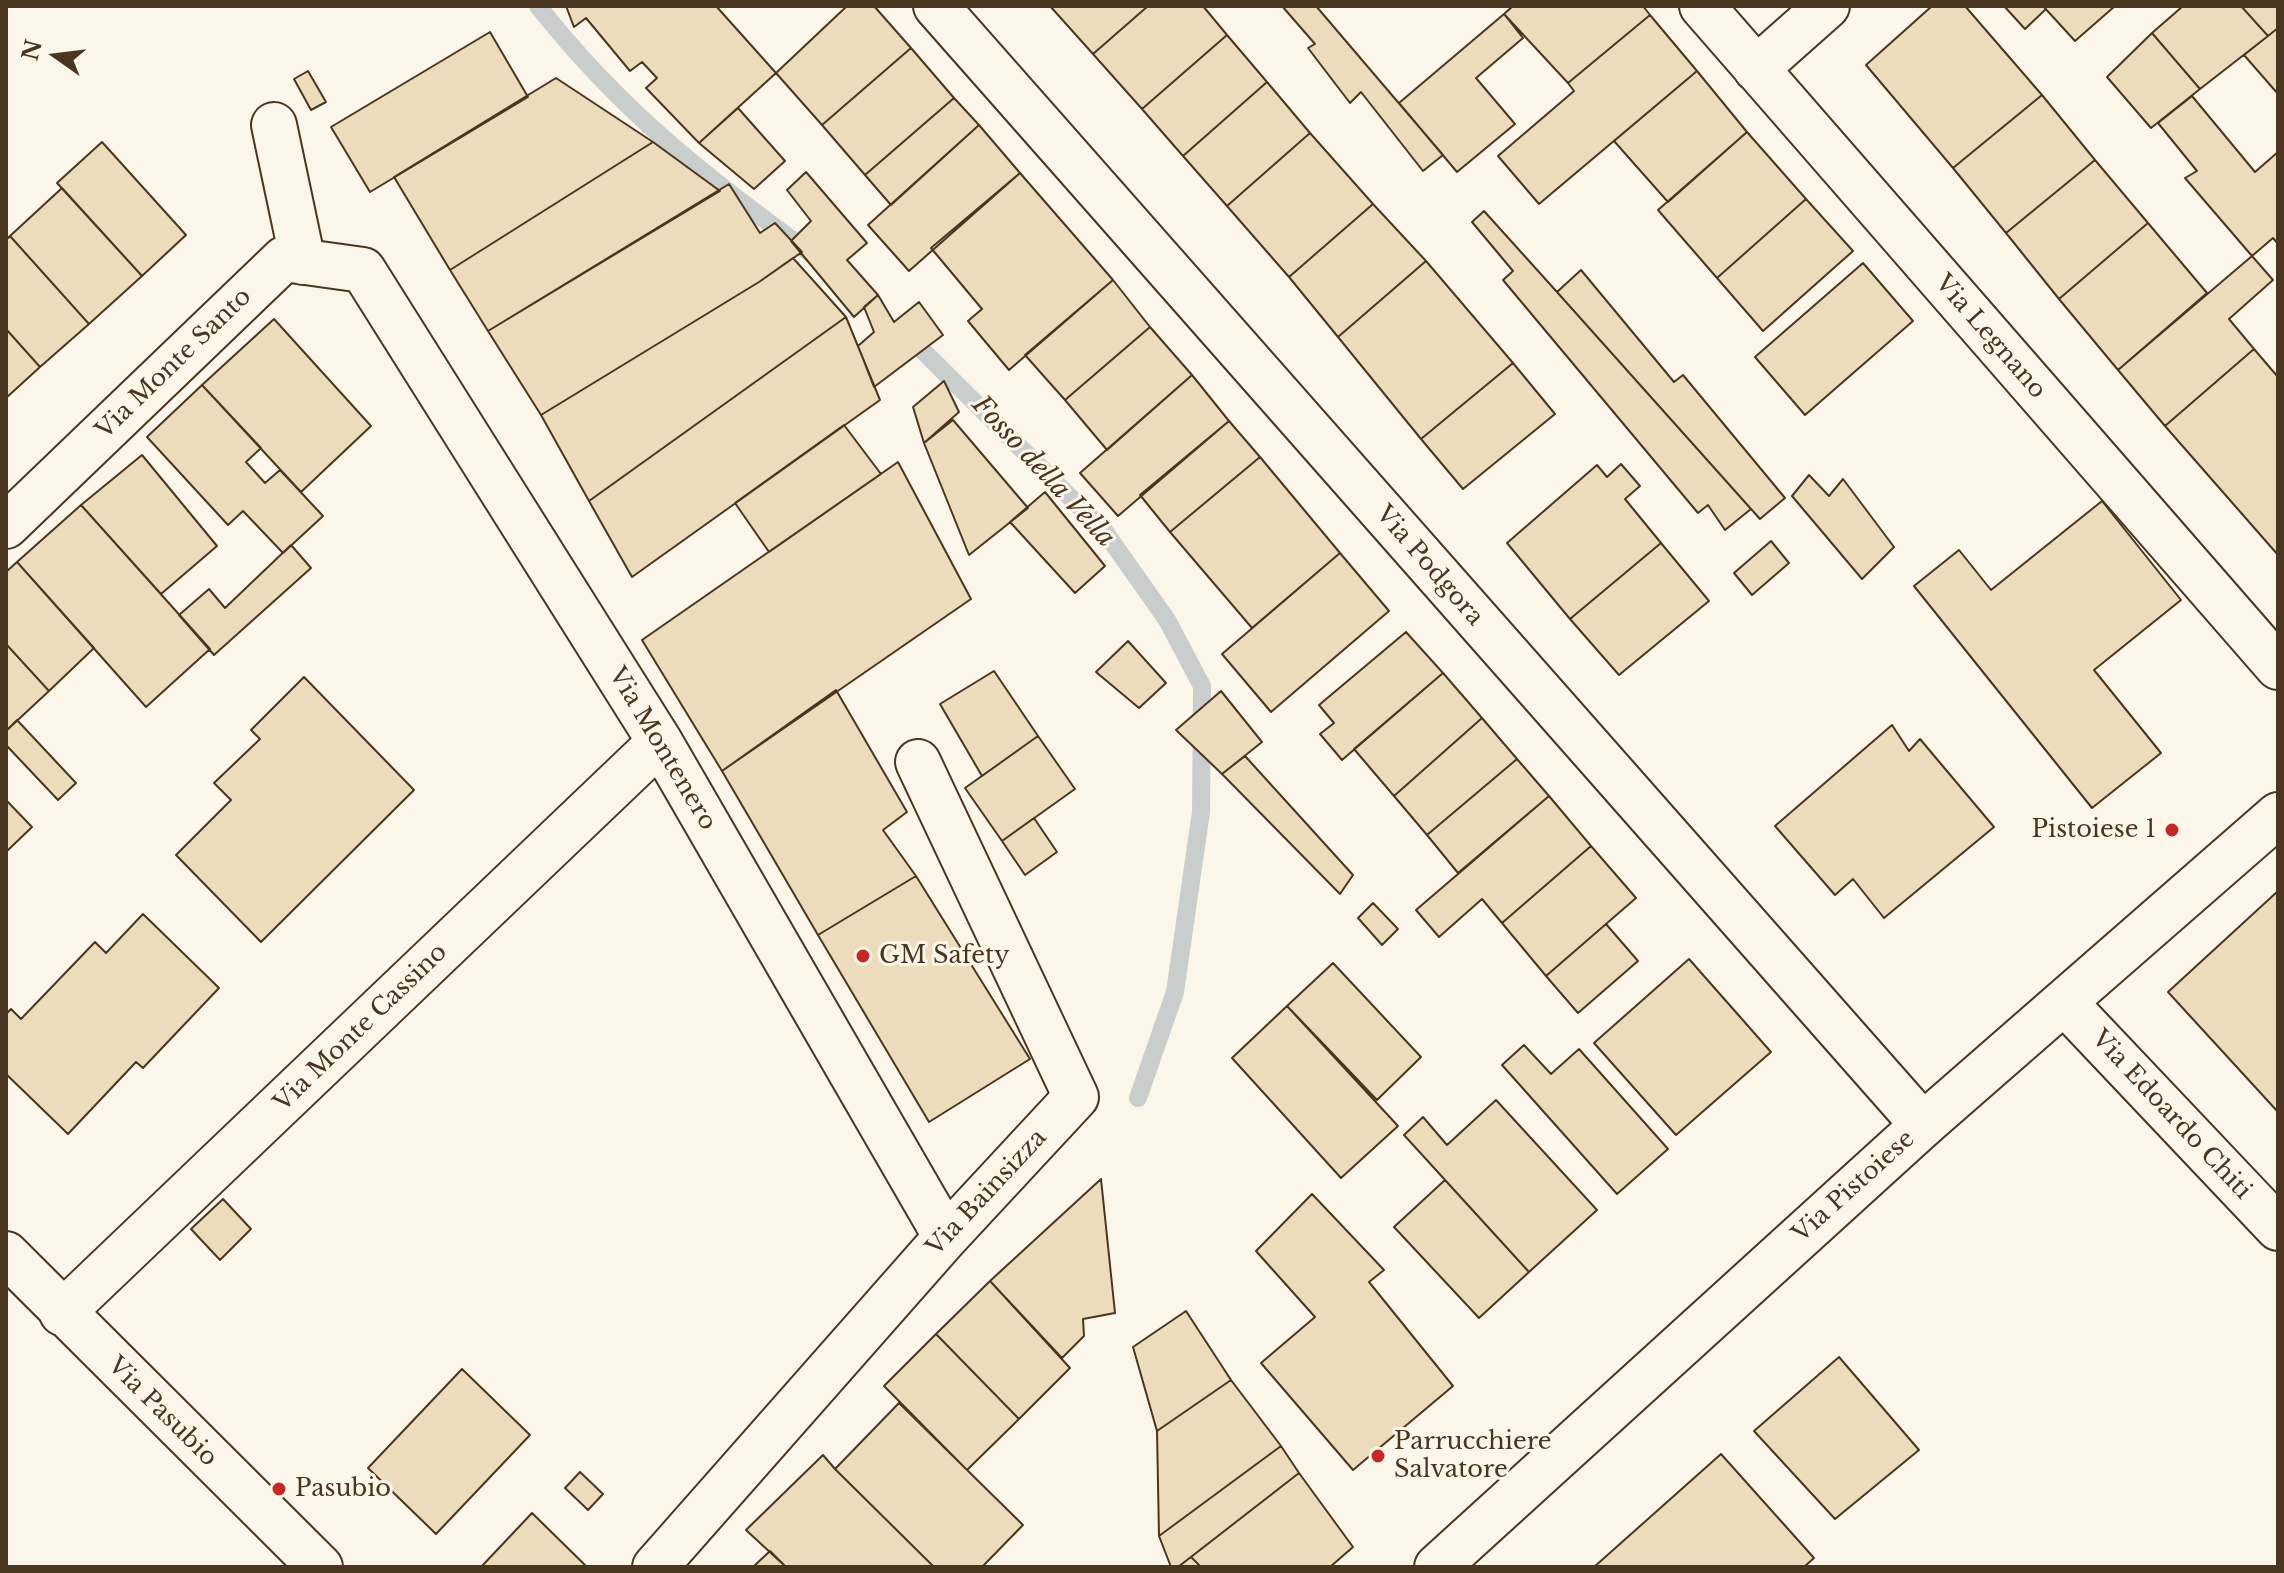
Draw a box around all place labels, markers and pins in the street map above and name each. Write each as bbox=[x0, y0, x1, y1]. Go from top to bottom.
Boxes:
place label: Pistoiese 1 bbox=[2031, 816, 2156, 844]
marker: Pistoiese 1 bbox=[2163, 821, 2181, 839]
place label: GM Safety bbox=[879, 942, 1009, 970]
marker: GM Safety bbox=[854, 947, 872, 965]
place label: Parrucchiere Salvatore bbox=[1394, 1428, 1552, 1484]
marker: Parrucchiere Salvatore bbox=[1369, 1447, 1387, 1465]
place label: Pasubio bbox=[295, 1475, 391, 1503]
marker: Pasubio bbox=[270, 1480, 288, 1498]

